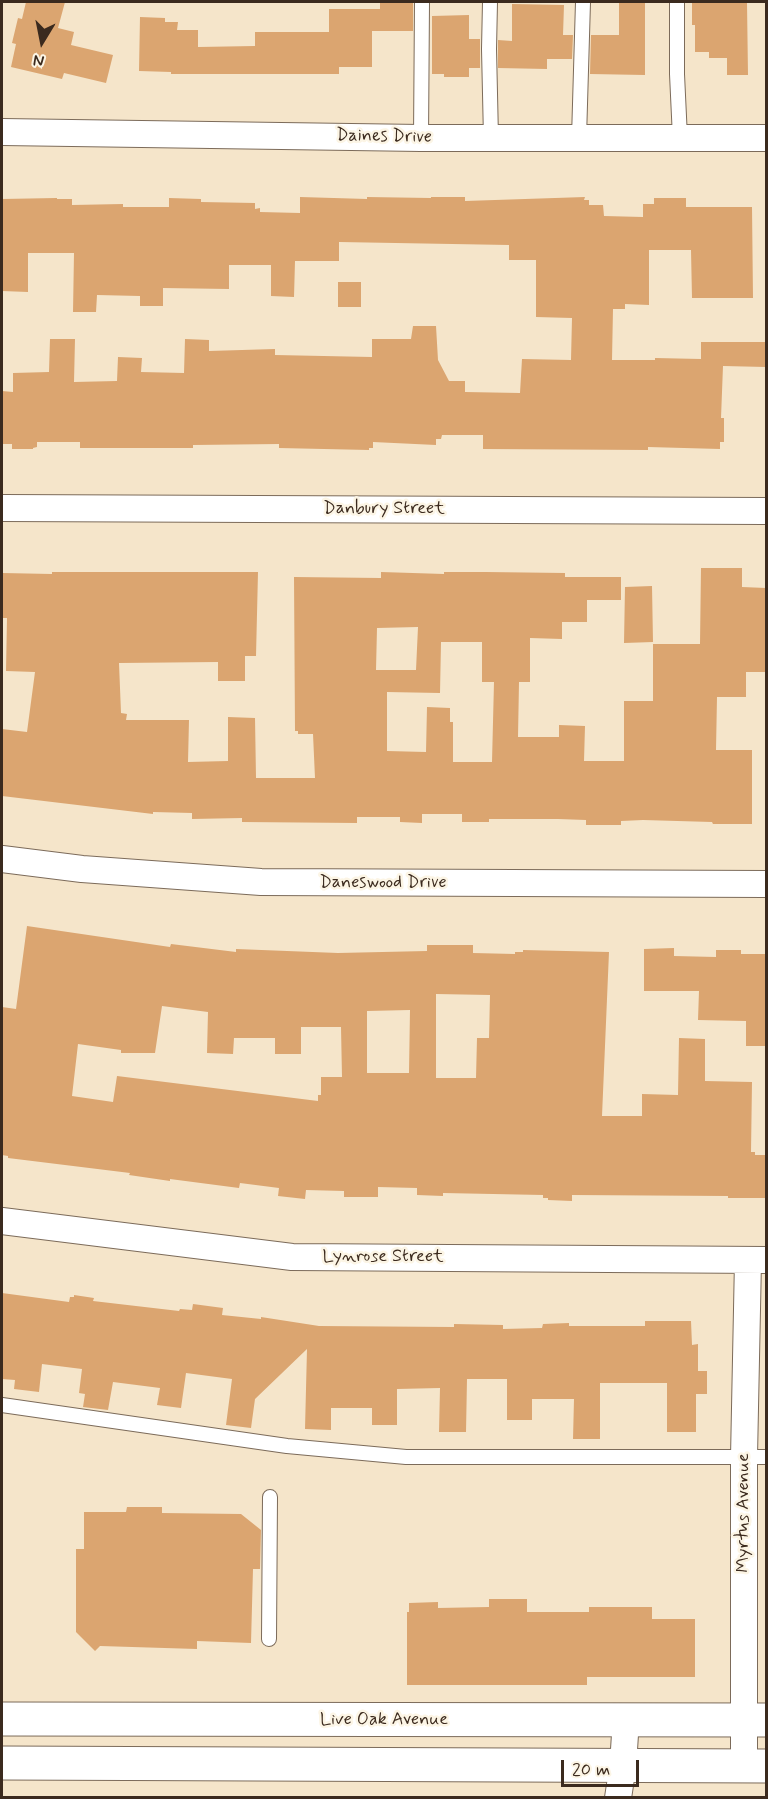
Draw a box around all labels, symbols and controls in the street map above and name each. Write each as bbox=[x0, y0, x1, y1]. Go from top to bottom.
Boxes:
north arrow bbox=[12, 12, 72, 72]
text: N bbox=[32, 49, 46, 71]
street label: Daines Drive bbox=[336, 125, 432, 149]
street label: Danbury Street bbox=[323, 498, 445, 520]
street label: Daneswood Drive bbox=[319, 872, 447, 894]
street label: Lynrose Street bbox=[322, 1246, 444, 1268]
street label: Myrtus Avenue bbox=[733, 1453, 755, 1573]
street label: Live Oak Avenue bbox=[320, 1709, 448, 1731]
scale bar bbox=[564, 1748, 642, 1786]
text: 20 m bbox=[572, 1758, 610, 1782]

